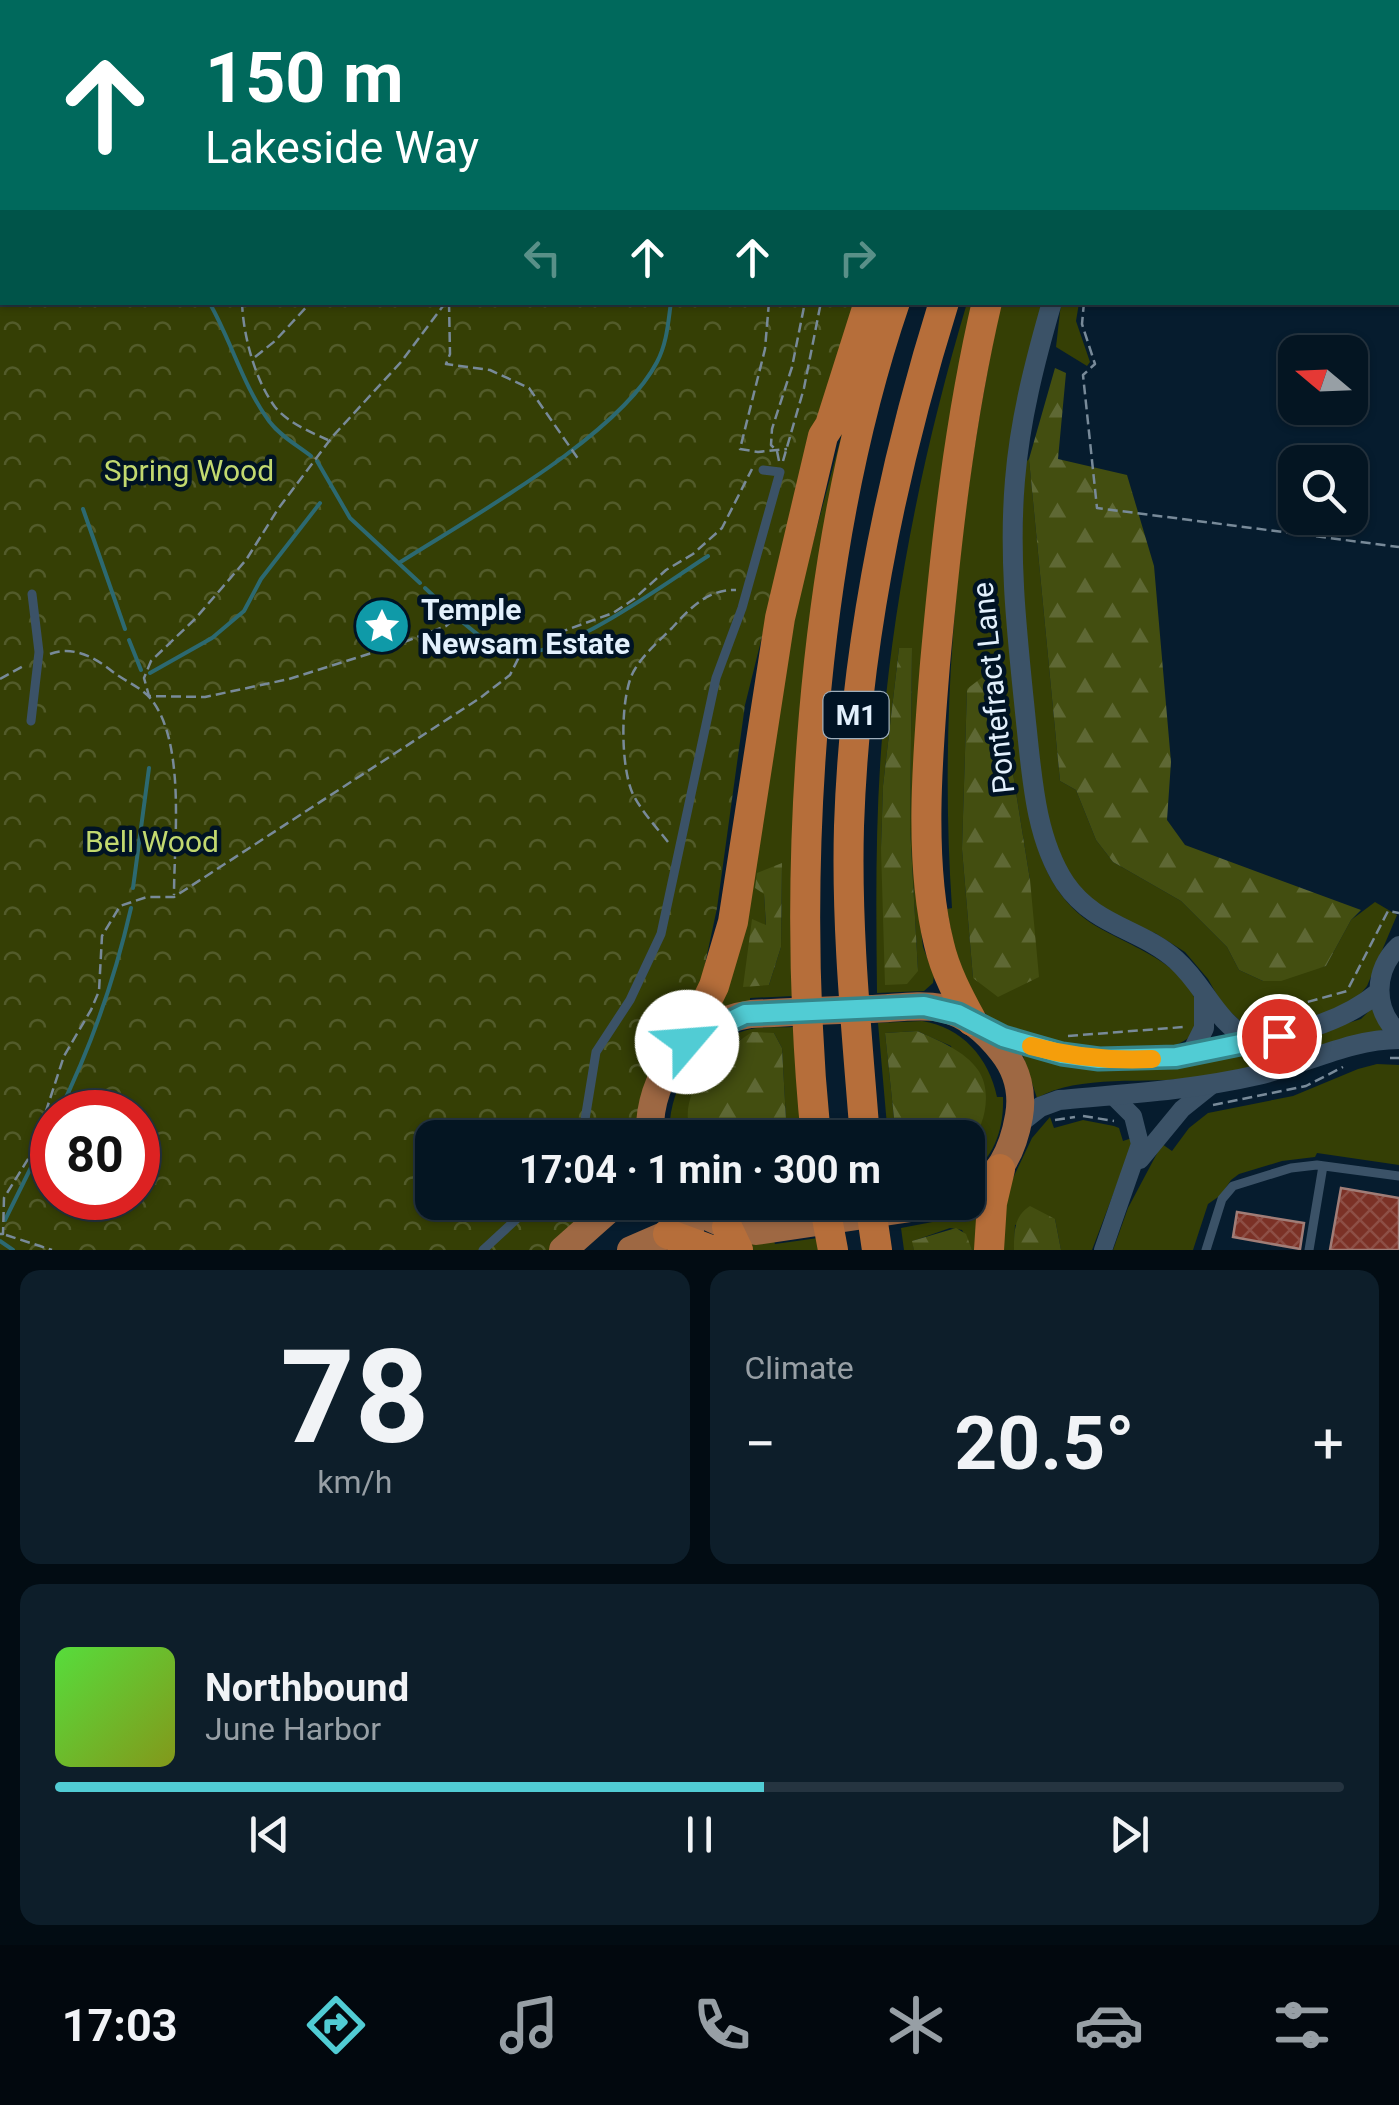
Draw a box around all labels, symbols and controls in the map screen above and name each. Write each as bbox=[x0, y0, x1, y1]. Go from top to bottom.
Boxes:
text: 150 m bbox=[205, 37, 404, 119]
icon: ahead bbox=[40, 40, 170, 170]
text: Lakeside Way bbox=[205, 121, 479, 174]
icon: left bbox=[515, 230, 570, 285]
icon: ahead bbox=[620, 230, 675, 285]
icon: ahead bbox=[725, 230, 780, 285]
icon: right bbox=[830, 230, 885, 285]
north arrow bbox=[1278, 335, 1368, 425]
map controls bbox=[1278, 335, 1368, 535]
button: search bbox=[1278, 445, 1368, 535]
park label: Spring Wood bbox=[104, 453, 274, 488]
street label: Pontefract Lane bbox=[964, 581, 1022, 795]
place label: Temple Newsam Estate bbox=[421, 592, 630, 661]
place icon: Temple Newsam Estate bbox=[352, 596, 412, 656]
road number: M1 bbox=[824, 692, 888, 738]
park label: Bell Wood bbox=[85, 824, 219, 859]
position arrow bbox=[635, 990, 739, 1094]
pin bbox=[1237, 994, 1322, 1079]
icon: arrive bbox=[1252, 1009, 1307, 1064]
speed limit sign: 80 bbox=[30, 1090, 160, 1220]
text: 17:04 · 1 min · 300 m bbox=[519, 1148, 881, 1192]
text: 78 bbox=[280, 1321, 429, 1474]
text: Climate bbox=[745, 1349, 854, 1387]
text: 20.5° bbox=[954, 1399, 1134, 1487]
text: − bbox=[745, 1412, 776, 1476]
text: + bbox=[1313, 1412, 1344, 1476]
text: km/h bbox=[317, 1463, 392, 1501]
text: Northbound bbox=[205, 1666, 409, 1710]
text: June Harbor bbox=[205, 1710, 381, 1748]
icon: previous bbox=[242, 1807, 297, 1862]
icon: pause bbox=[672, 1807, 727, 1862]
icon: next bbox=[1102, 1807, 1157, 1862]
icon: directions bbox=[301, 1990, 371, 2060]
icon: music bbox=[494, 1990, 564, 2060]
icon: phone bbox=[687, 1990, 757, 2060]
icon: climate bbox=[881, 1990, 951, 2060]
icon: car bbox=[1074, 1990, 1144, 2060]
icon: filters bbox=[1267, 1990, 1337, 2060]
text: 17:03 bbox=[62, 1999, 178, 2052]

